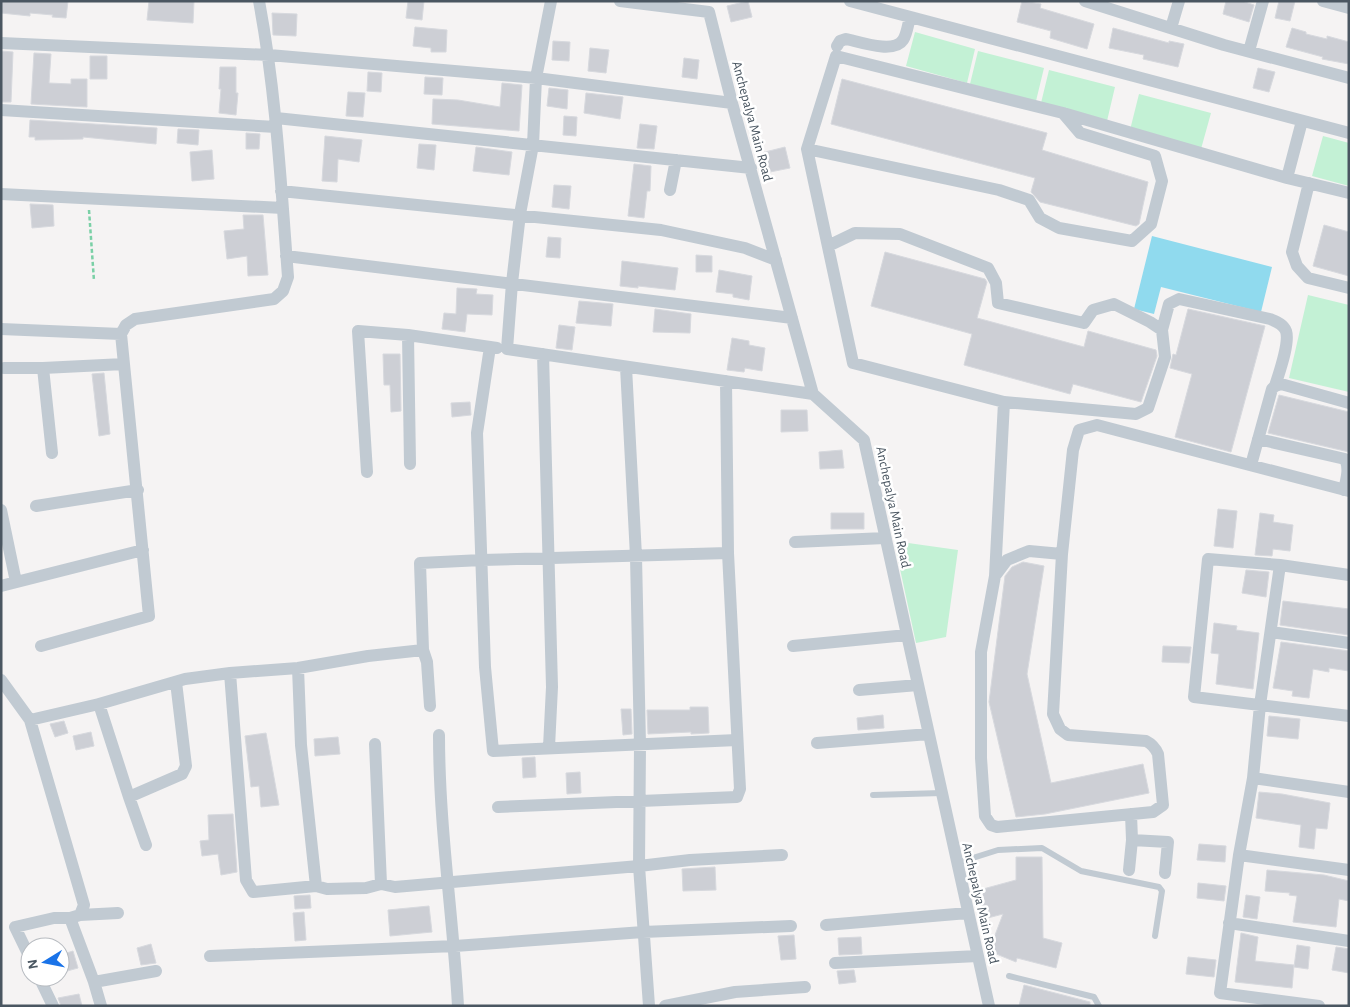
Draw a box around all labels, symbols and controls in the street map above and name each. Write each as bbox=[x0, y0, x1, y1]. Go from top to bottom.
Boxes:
street label: Anchepalya Main Road bbox=[729, 60, 775, 183]
street label: Anchepalya Main Road bbox=[873, 445, 913, 569]
street label: Anchepalya Main Road bbox=[959, 841, 1001, 965]
north arrow bbox=[20, 937, 70, 987]
text: N bbox=[25, 958, 41, 970]

